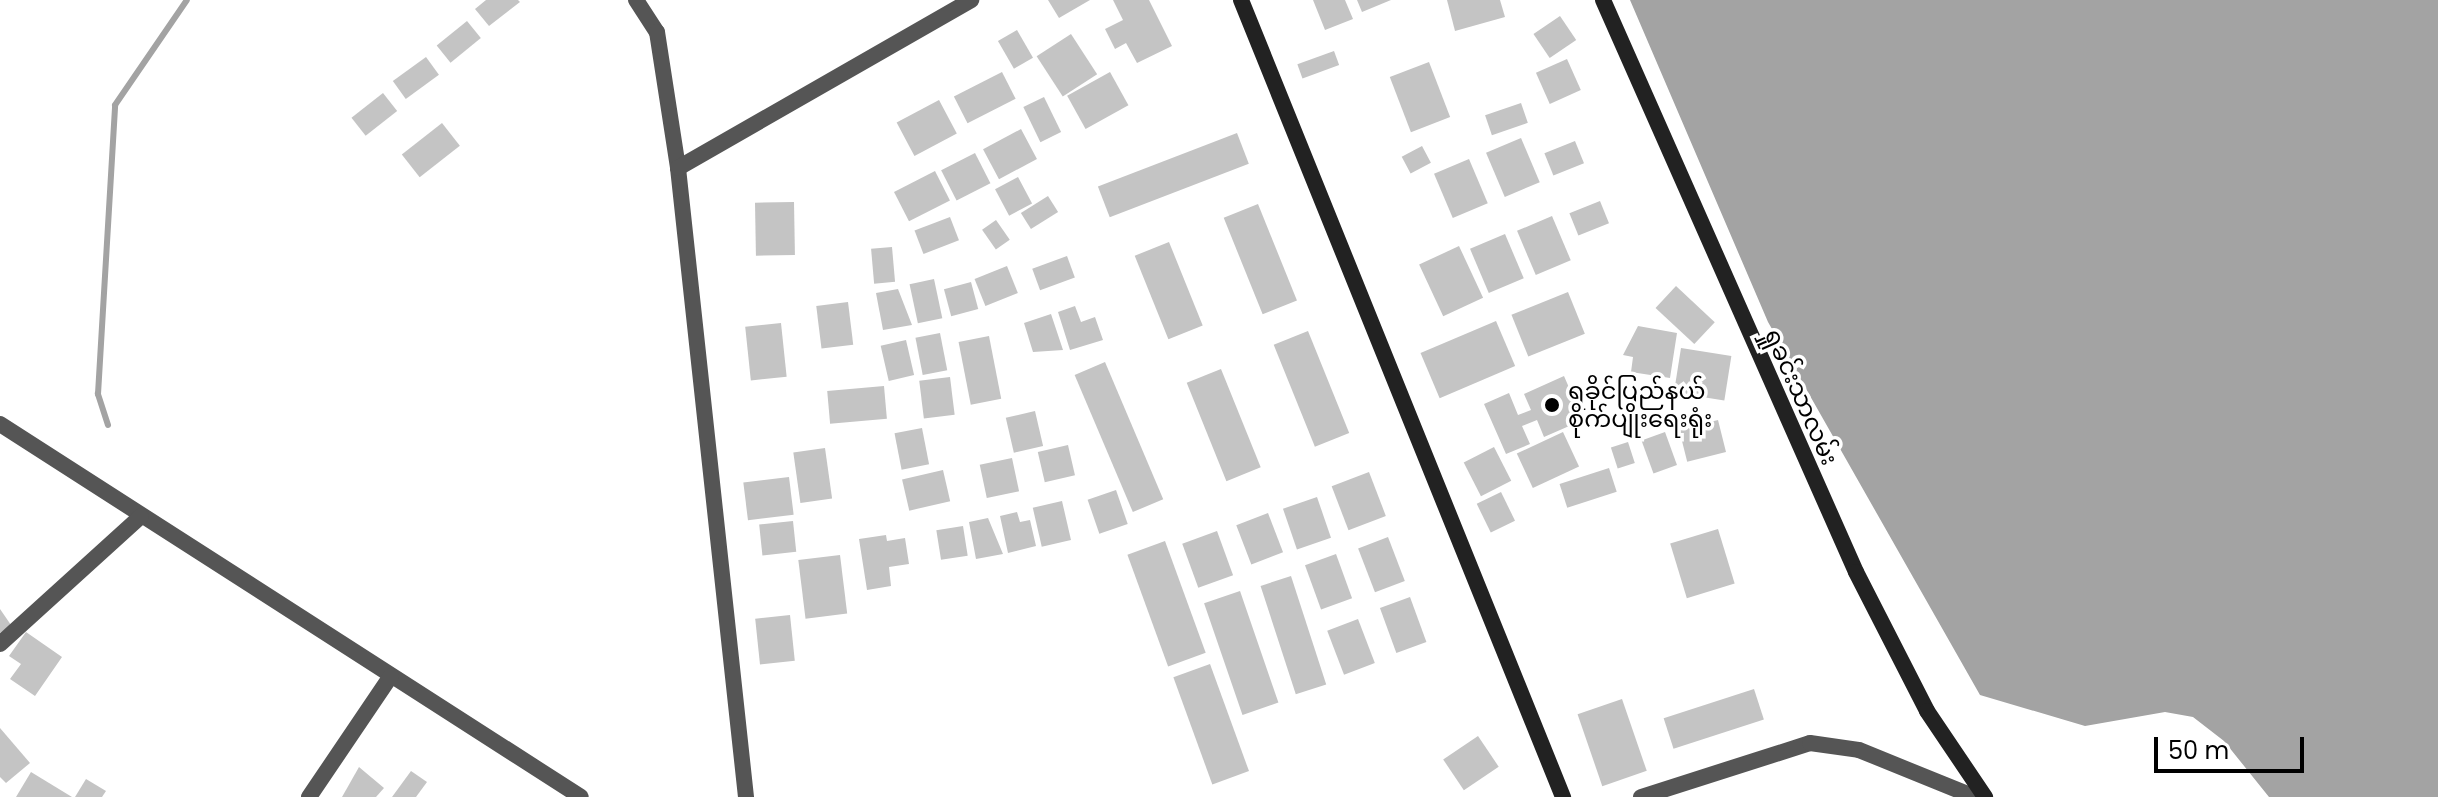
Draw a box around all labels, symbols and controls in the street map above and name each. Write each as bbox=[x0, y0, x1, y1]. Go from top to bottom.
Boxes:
street label: ရှုခင်းသာလမ်း bbox=[1758, 323, 1844, 469]
place label: ရခိုင်ပြည်နယ် စိုက်ပျိုးရေးရုံး bbox=[1568, 377, 1712, 433]
marker: ရခိုင်ပြည်နယ် စိုက်ပျိုးရေးရုံး bbox=[1543, 396, 1561, 414]
scale bar bbox=[2158, 721, 2308, 771]
text: 50 m bbox=[2168, 734, 2229, 767]

